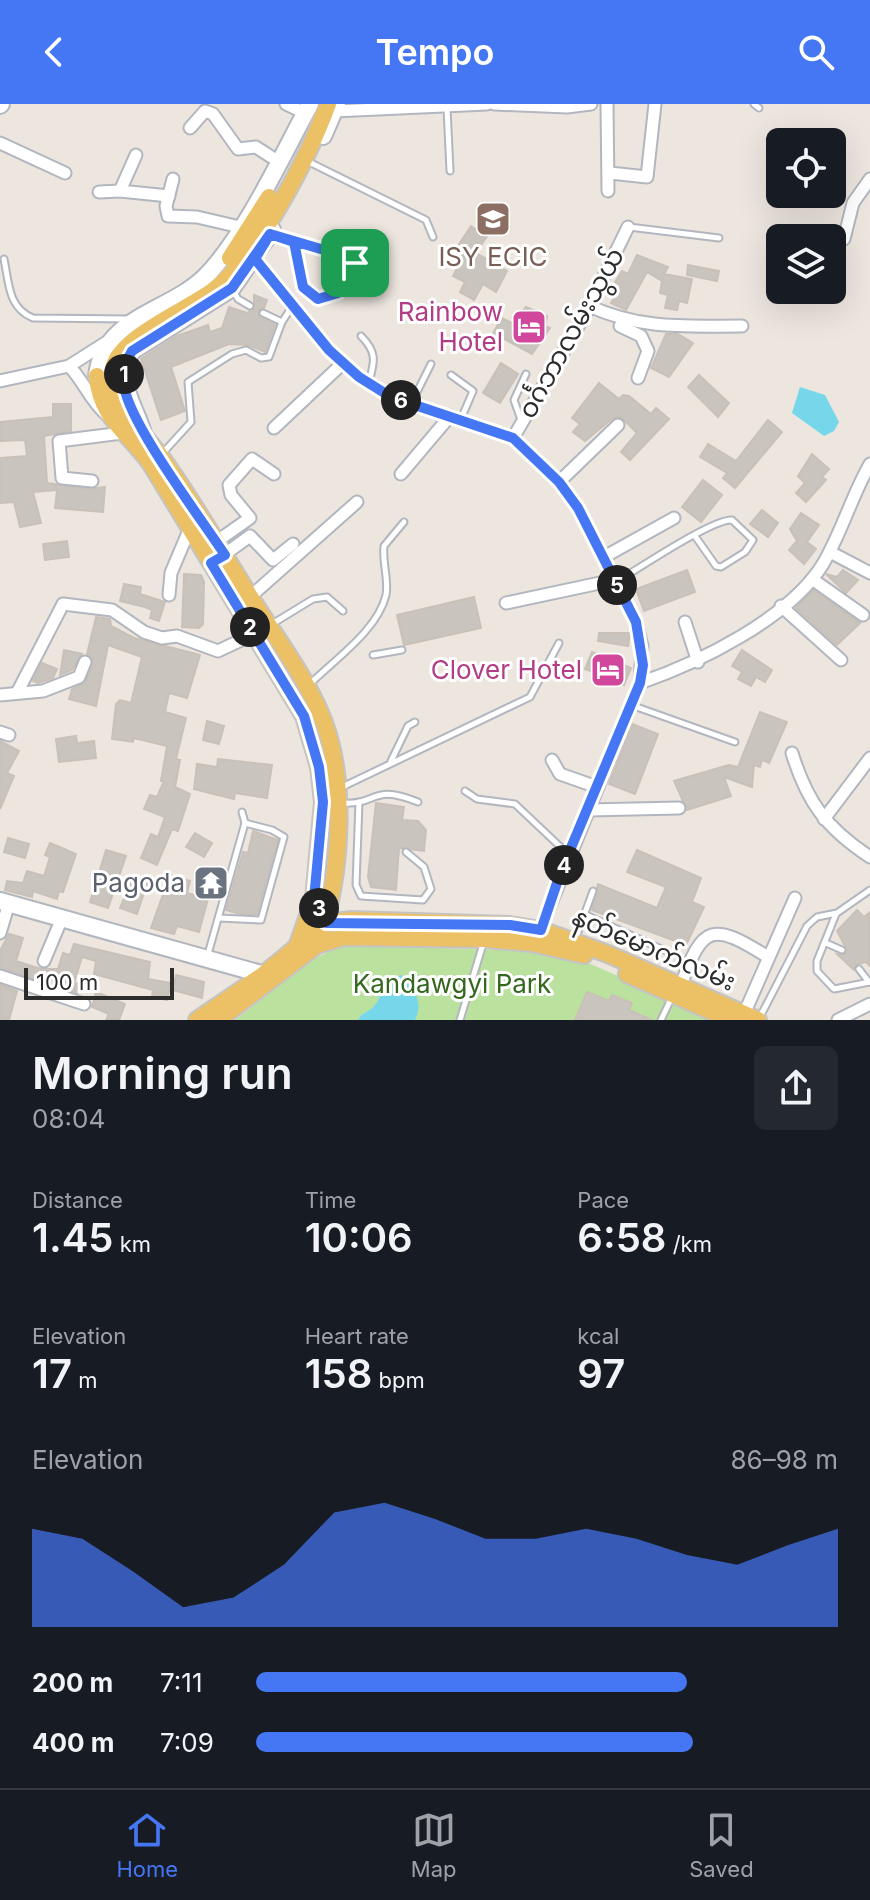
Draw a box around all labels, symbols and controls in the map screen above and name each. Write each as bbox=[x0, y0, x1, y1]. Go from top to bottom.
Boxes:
icon: back bbox=[32, 30, 76, 74]
text: Tempo bbox=[375, 30, 495, 74]
icon: search bbox=[794, 30, 838, 74]
map controls bbox=[766, 128, 846, 304]
button: locate bbox=[766, 128, 846, 208]
school or university icon: ISY ECIC bbox=[474, 200, 512, 238]
button: layers bbox=[766, 224, 846, 304]
pin bbox=[321, 229, 389, 297]
icon: arrive bbox=[333, 241, 377, 285]
place label: ISY ECIC bbox=[438, 241, 548, 272]
street label: ဝင်္ဂဘာလမ်းသွယ် bbox=[510, 242, 635, 426]
place label: Rainbow Hotel bbox=[398, 296, 503, 357]
hotel icon: Rainbow Hotel bbox=[510, 308, 548, 346]
pin: 1 bbox=[104, 354, 144, 394]
text: 1 bbox=[119, 361, 129, 387]
pin: 6 bbox=[381, 380, 421, 420]
text: 6 bbox=[394, 387, 408, 413]
pin: 5 bbox=[597, 565, 637, 605]
text: 5 bbox=[610, 572, 624, 598]
pin: 2 bbox=[230, 607, 270, 647]
text: 2 bbox=[243, 614, 257, 640]
hotel icon: Clover Hotel bbox=[589, 651, 627, 689]
place label: Clover Hotel bbox=[431, 654, 582, 685]
pin: 4 bbox=[544, 845, 584, 885]
text: 4 bbox=[557, 852, 571, 878]
temple icon: Pagoda bbox=[192, 864, 230, 902]
place label: Pagoda bbox=[92, 867, 185, 898]
pin: 3 bbox=[299, 888, 339, 928]
text: 3 bbox=[312, 895, 326, 921]
street label: နတ်မောက်လမ်း bbox=[565, 899, 741, 1002]
scale bar bbox=[24, 964, 174, 1000]
park label: Kandawgyi Park bbox=[353, 968, 551, 999]
text: 100 m bbox=[36, 969, 98, 995]
text: Morning run bbox=[32, 1046, 293, 1100]
button: share bbox=[754, 1046, 838, 1130]
text: 08:04 bbox=[32, 1103, 105, 1134]
text: Distance bbox=[32, 1187, 123, 1213]
text: Time bbox=[305, 1187, 356, 1213]
text: Pace bbox=[577, 1187, 629, 1213]
text: 1.45 bbox=[32, 1213, 113, 1262]
text: 10:06 bbox=[305, 1213, 413, 1262]
text: 6:58 bbox=[577, 1213, 666, 1262]
text: km bbox=[113, 1231, 151, 1257]
text: /km bbox=[666, 1231, 712, 1257]
text: Elevation bbox=[32, 1323, 126, 1349]
text: Heart rate bbox=[305, 1323, 409, 1349]
text: kcal bbox=[577, 1323, 619, 1349]
text: 17 bbox=[32, 1349, 72, 1398]
text: 158 bbox=[305, 1349, 372, 1398]
text: 97 bbox=[577, 1349, 625, 1398]
text: m bbox=[72, 1367, 97, 1393]
text: bpm bbox=[372, 1367, 425, 1393]
text: Elevation bbox=[32, 1444, 143, 1475]
text: 86–98 m bbox=[730, 1444, 838, 1475]
text: 200 m bbox=[32, 1667, 113, 1698]
text: 7:11 bbox=[160, 1667, 202, 1698]
text: 400 m bbox=[32, 1727, 115, 1758]
text: 7:09 bbox=[160, 1727, 214, 1758]
tab: Home bbox=[116, 1808, 178, 1882]
tab: Map bbox=[411, 1808, 456, 1882]
tab: Saved bbox=[689, 1808, 754, 1882]

